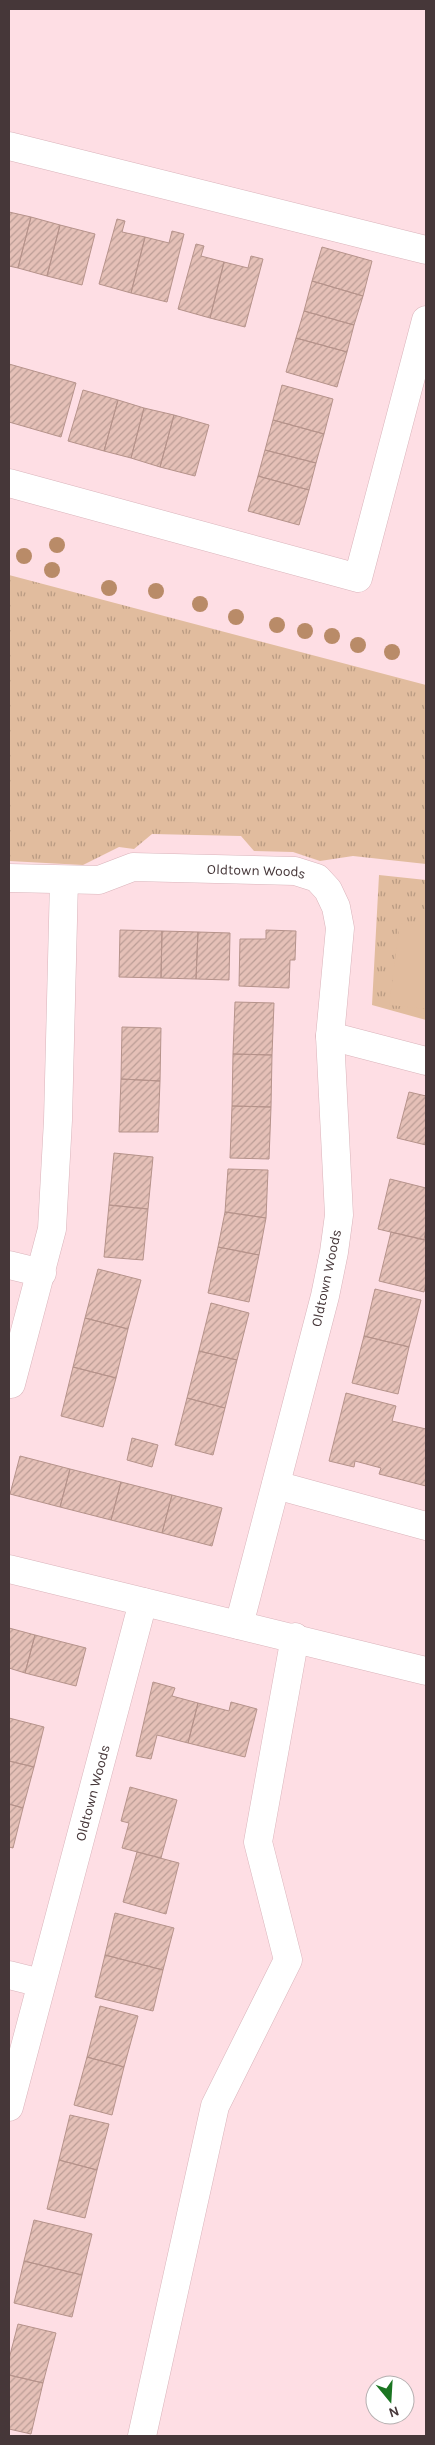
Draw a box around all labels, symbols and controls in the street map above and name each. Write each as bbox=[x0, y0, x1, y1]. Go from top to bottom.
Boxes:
street label: Oldtown Woods bbox=[207, 861, 308, 883]
street label: Oldtown Woods bbox=[308, 1228, 345, 1328]
street label: Oldtown Woods bbox=[72, 1743, 114, 1843]
north arrow bbox=[365, 2375, 415, 2425]
text: N bbox=[386, 2402, 401, 2422]

